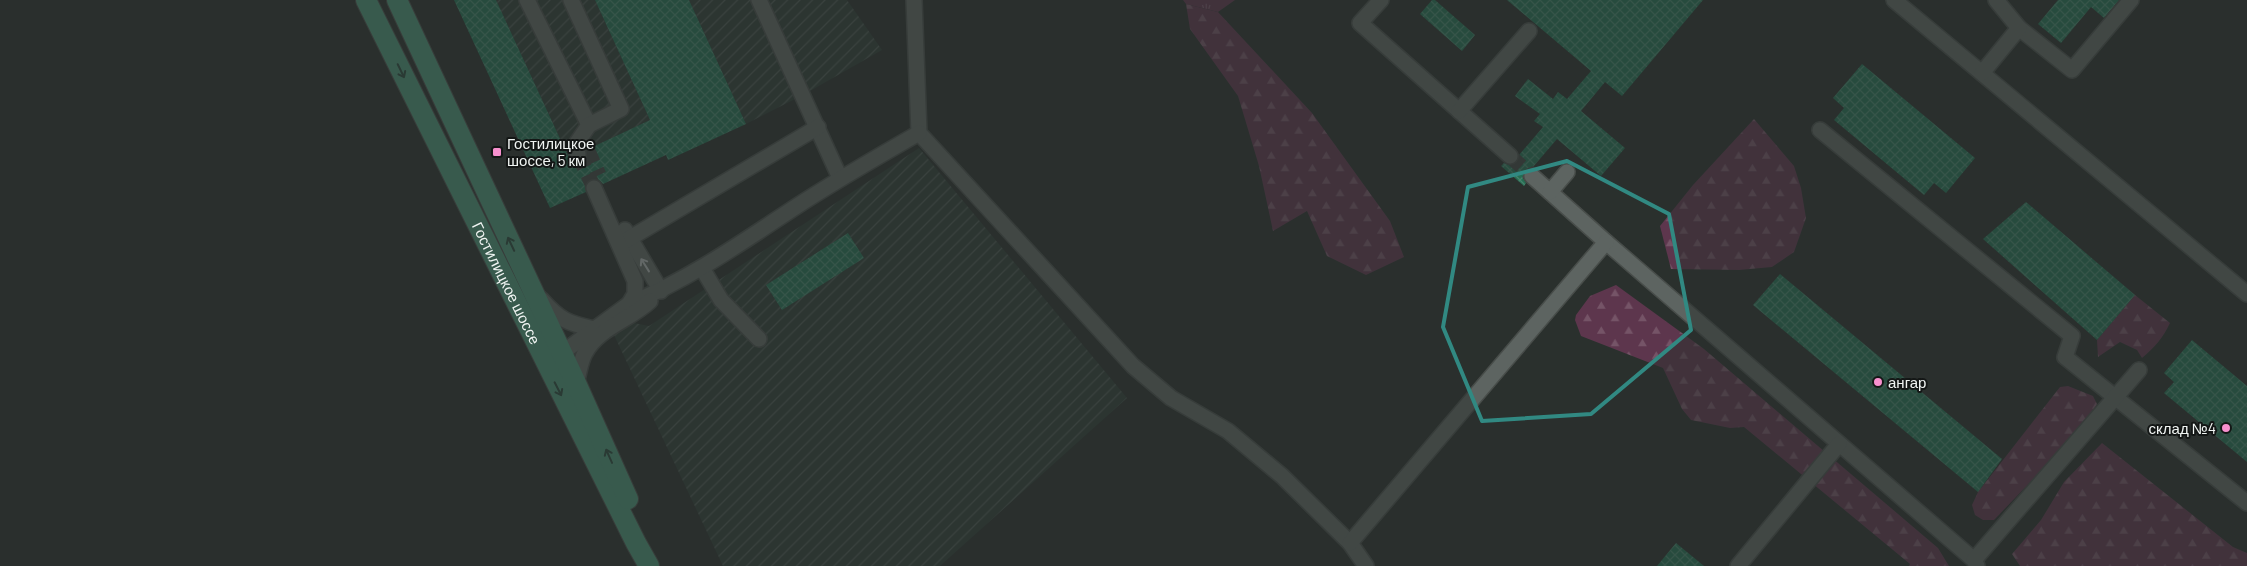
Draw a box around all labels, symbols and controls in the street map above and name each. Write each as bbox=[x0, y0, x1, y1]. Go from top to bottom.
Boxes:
one-way arrow bbox=[396, 63, 406, 78]
place label: Гостилицкое шоссе, 5 км bbox=[507, 134, 594, 169]
marker: Гостилицкое шоссе, 5 км bbox=[491, 146, 503, 158]
street label: Гостилицкое шоссе bbox=[469, 219, 545, 347]
one-way arrow bbox=[506, 237, 515, 252]
one-way arrow bbox=[639, 258, 649, 272]
place label: ангар bbox=[1888, 373, 1926, 391]
marker: ангар bbox=[1872, 376, 1884, 388]
one-way arrow bbox=[554, 381, 563, 396]
place label: склад №4 bbox=[2149, 419, 2216, 437]
marker: склад №4 bbox=[2220, 422, 2232, 434]
one-way arrow bbox=[603, 449, 613, 464]

